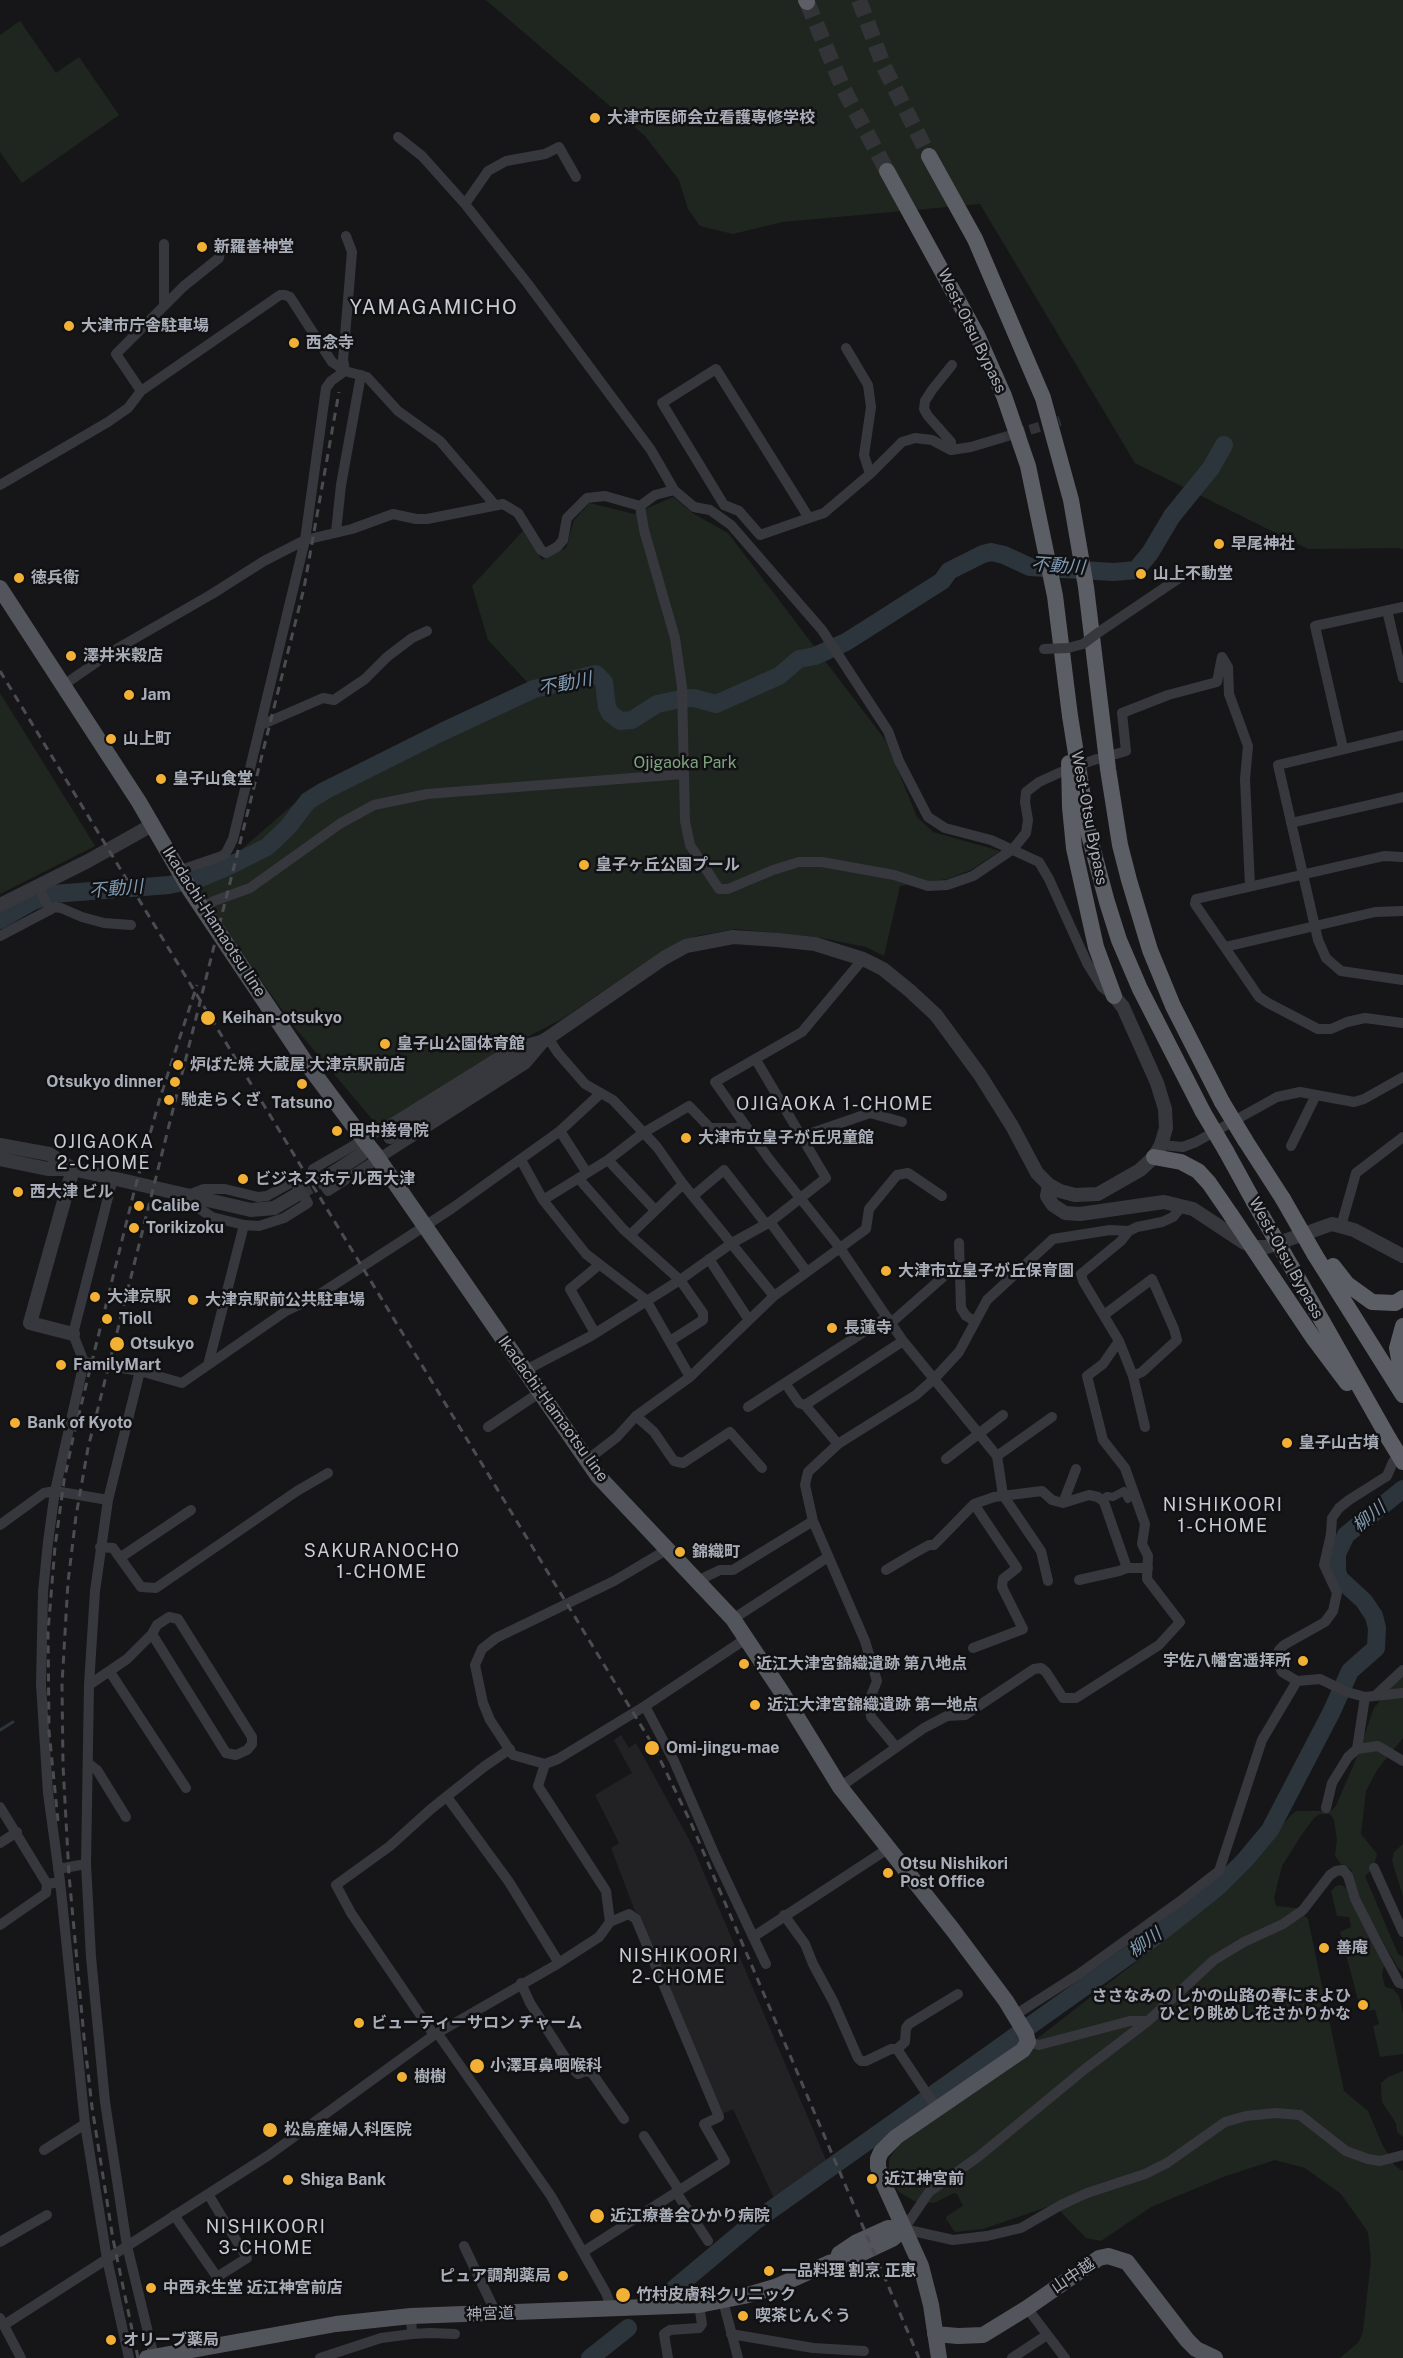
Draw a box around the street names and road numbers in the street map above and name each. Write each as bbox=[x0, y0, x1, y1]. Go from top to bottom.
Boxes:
street label: West-Otsu Bypass bbox=[934, 266, 1010, 396]
street label: West-Otsu Bypass bbox=[1067, 749, 1111, 887]
street label: Ikadachi-Hamaotsu line bbox=[158, 843, 270, 1001]
street label: West-Otsu Bypass bbox=[1245, 1194, 1327, 1322]
street label: Ikadachi-Hamaotsu line bbox=[494, 1332, 612, 1486]
street label: 山中越 bbox=[1048, 2255, 1098, 2297]
street label: 神宮道 bbox=[466, 2304, 514, 2324]

